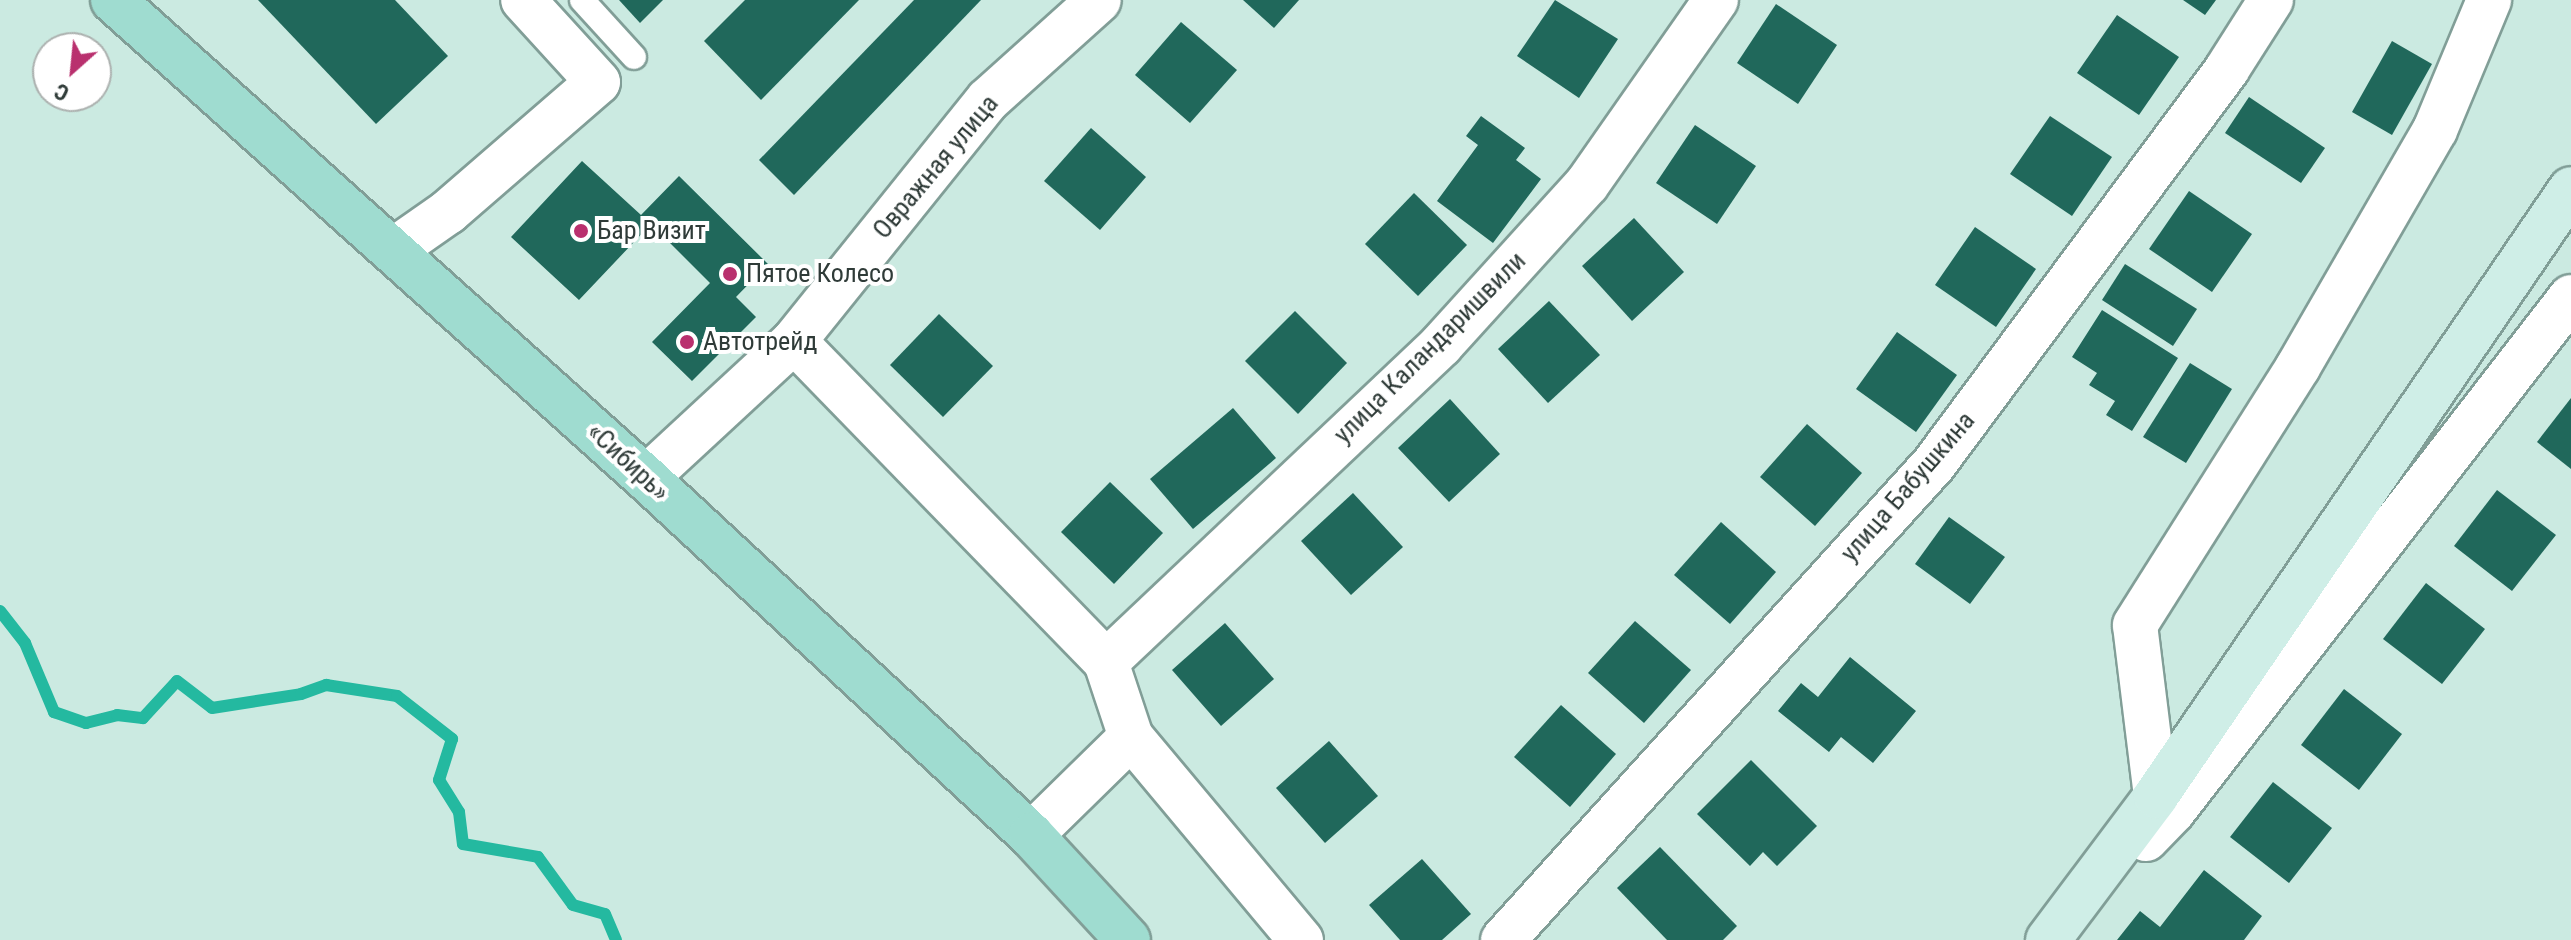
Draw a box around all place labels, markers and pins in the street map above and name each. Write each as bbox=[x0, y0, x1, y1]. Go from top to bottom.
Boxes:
place label: Бар Визит bbox=[597, 215, 706, 247]
marker: Бар Визит bbox=[572, 222, 590, 240]
place label: Пятое Колесо bbox=[746, 258, 894, 290]
marker: Пятое Колесо bbox=[721, 265, 739, 283]
place label: Автотрейд bbox=[703, 326, 817, 358]
marker: Автотрейд bbox=[678, 333, 696, 351]

